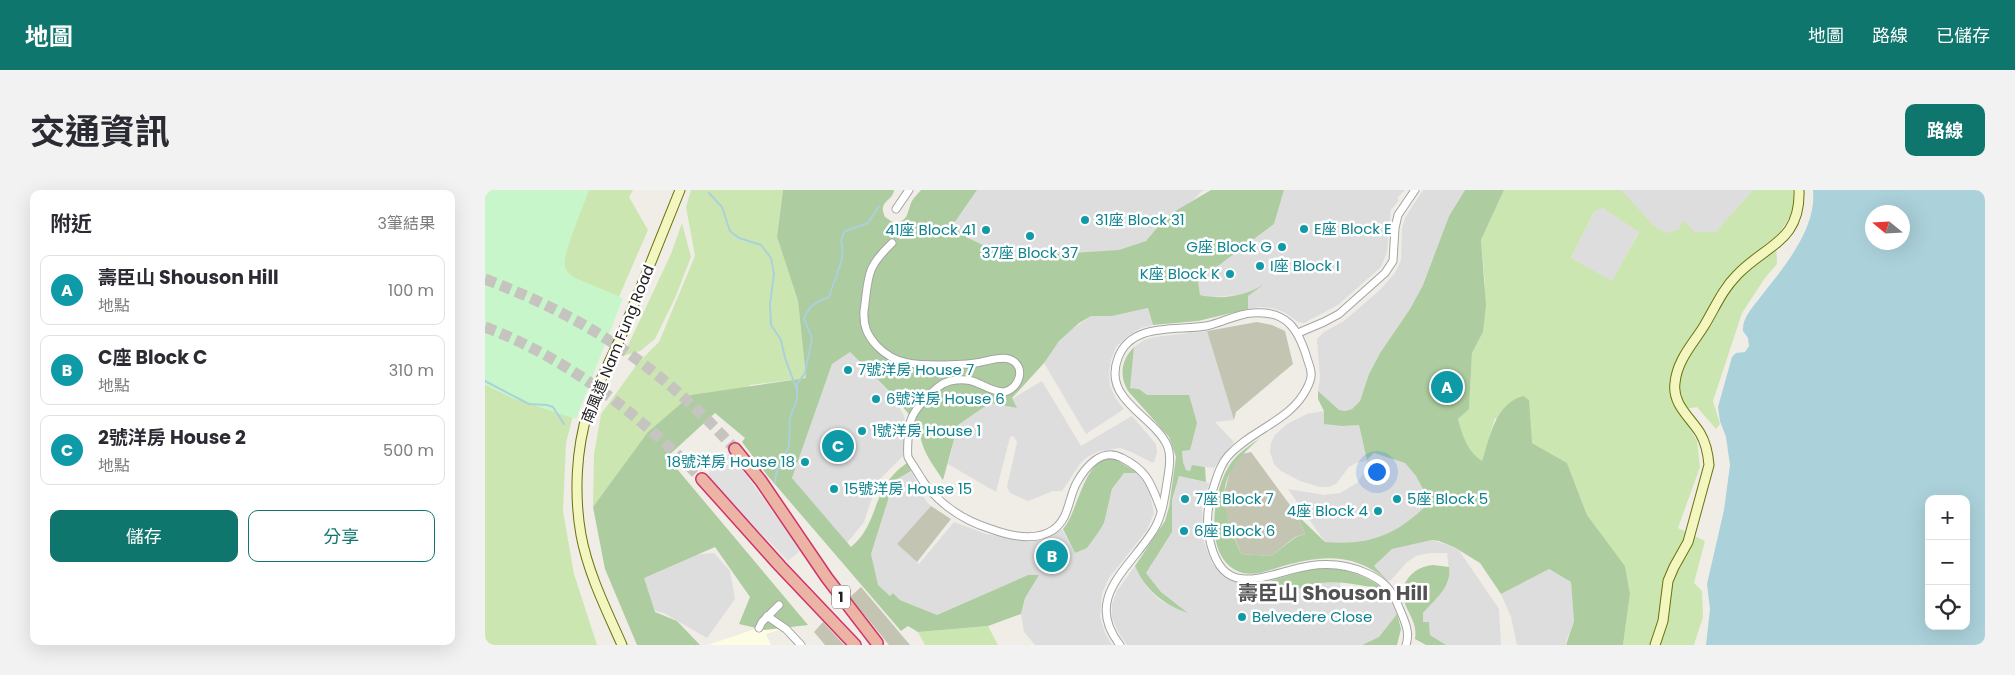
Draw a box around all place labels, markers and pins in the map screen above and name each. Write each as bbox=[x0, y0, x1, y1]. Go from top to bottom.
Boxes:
place label: 31座 Block 31 bbox=[1095, 209, 1185, 230]
marker: 31座 Block 31 bbox=[1079, 214, 1091, 226]
place label: E座 Block E bbox=[1314, 218, 1392, 239]
place label: 41座 Block 41 bbox=[885, 219, 976, 240]
marker: E座 Block E bbox=[1298, 223, 1310, 235]
marker: 41座 Block 41 bbox=[980, 224, 992, 236]
marker: 37座 Block 37 bbox=[1024, 230, 1036, 242]
place label: G座 Block G bbox=[1186, 236, 1272, 257]
marker: G座 Block G bbox=[1276, 241, 1288, 253]
place label: 37座 Block 37 bbox=[982, 242, 1078, 263]
place label: I座 Block I bbox=[1270, 255, 1340, 276]
marker: I座 Block I bbox=[1254, 260, 1266, 272]
place label: K座 Block K bbox=[1140, 263, 1220, 284]
marker: K座 Block K bbox=[1224, 268, 1236, 280]
place label: 7號洋房 House 7 bbox=[858, 359, 974, 380]
marker: 7號洋房 House 7 bbox=[842, 364, 854, 376]
pin: A bbox=[1431, 368, 1463, 406]
place label: 6號洋房 House 6 bbox=[886, 388, 1005, 409]
marker: 6號洋房 House 6 bbox=[870, 393, 882, 405]
place label: 1號洋房 House 1 bbox=[872, 420, 981, 441]
marker: 1號洋房 House 1 bbox=[856, 425, 868, 437]
pin: C bbox=[822, 427, 854, 465]
place label: 18號洋房 House 18 bbox=[667, 451, 795, 472]
marker: 18號洋房 House 18 bbox=[799, 456, 811, 468]
place label: 15號洋房 House 15 bbox=[844, 478, 972, 499]
marker: 15號洋房 House 15 bbox=[828, 483, 840, 495]
place label: 7座 Block 7 bbox=[1195, 488, 1274, 509]
place label: 5座 Block 5 bbox=[1407, 488, 1488, 509]
marker: 7座 Block 7 bbox=[1179, 493, 1191, 505]
marker: 5座 Block 5 bbox=[1391, 493, 1403, 505]
place label: 4座 Block 4 bbox=[1287, 500, 1368, 521]
marker: 4座 Block 4 bbox=[1372, 505, 1384, 517]
place label: 6座 Block 6 bbox=[1194, 520, 1275, 541]
marker: 6座 Block 6 bbox=[1178, 525, 1190, 537]
pin: B bbox=[1036, 537, 1068, 575]
place label: Belvedere Close bbox=[1252, 606, 1372, 627]
marker: Belvedere Close bbox=[1236, 611, 1248, 623]

